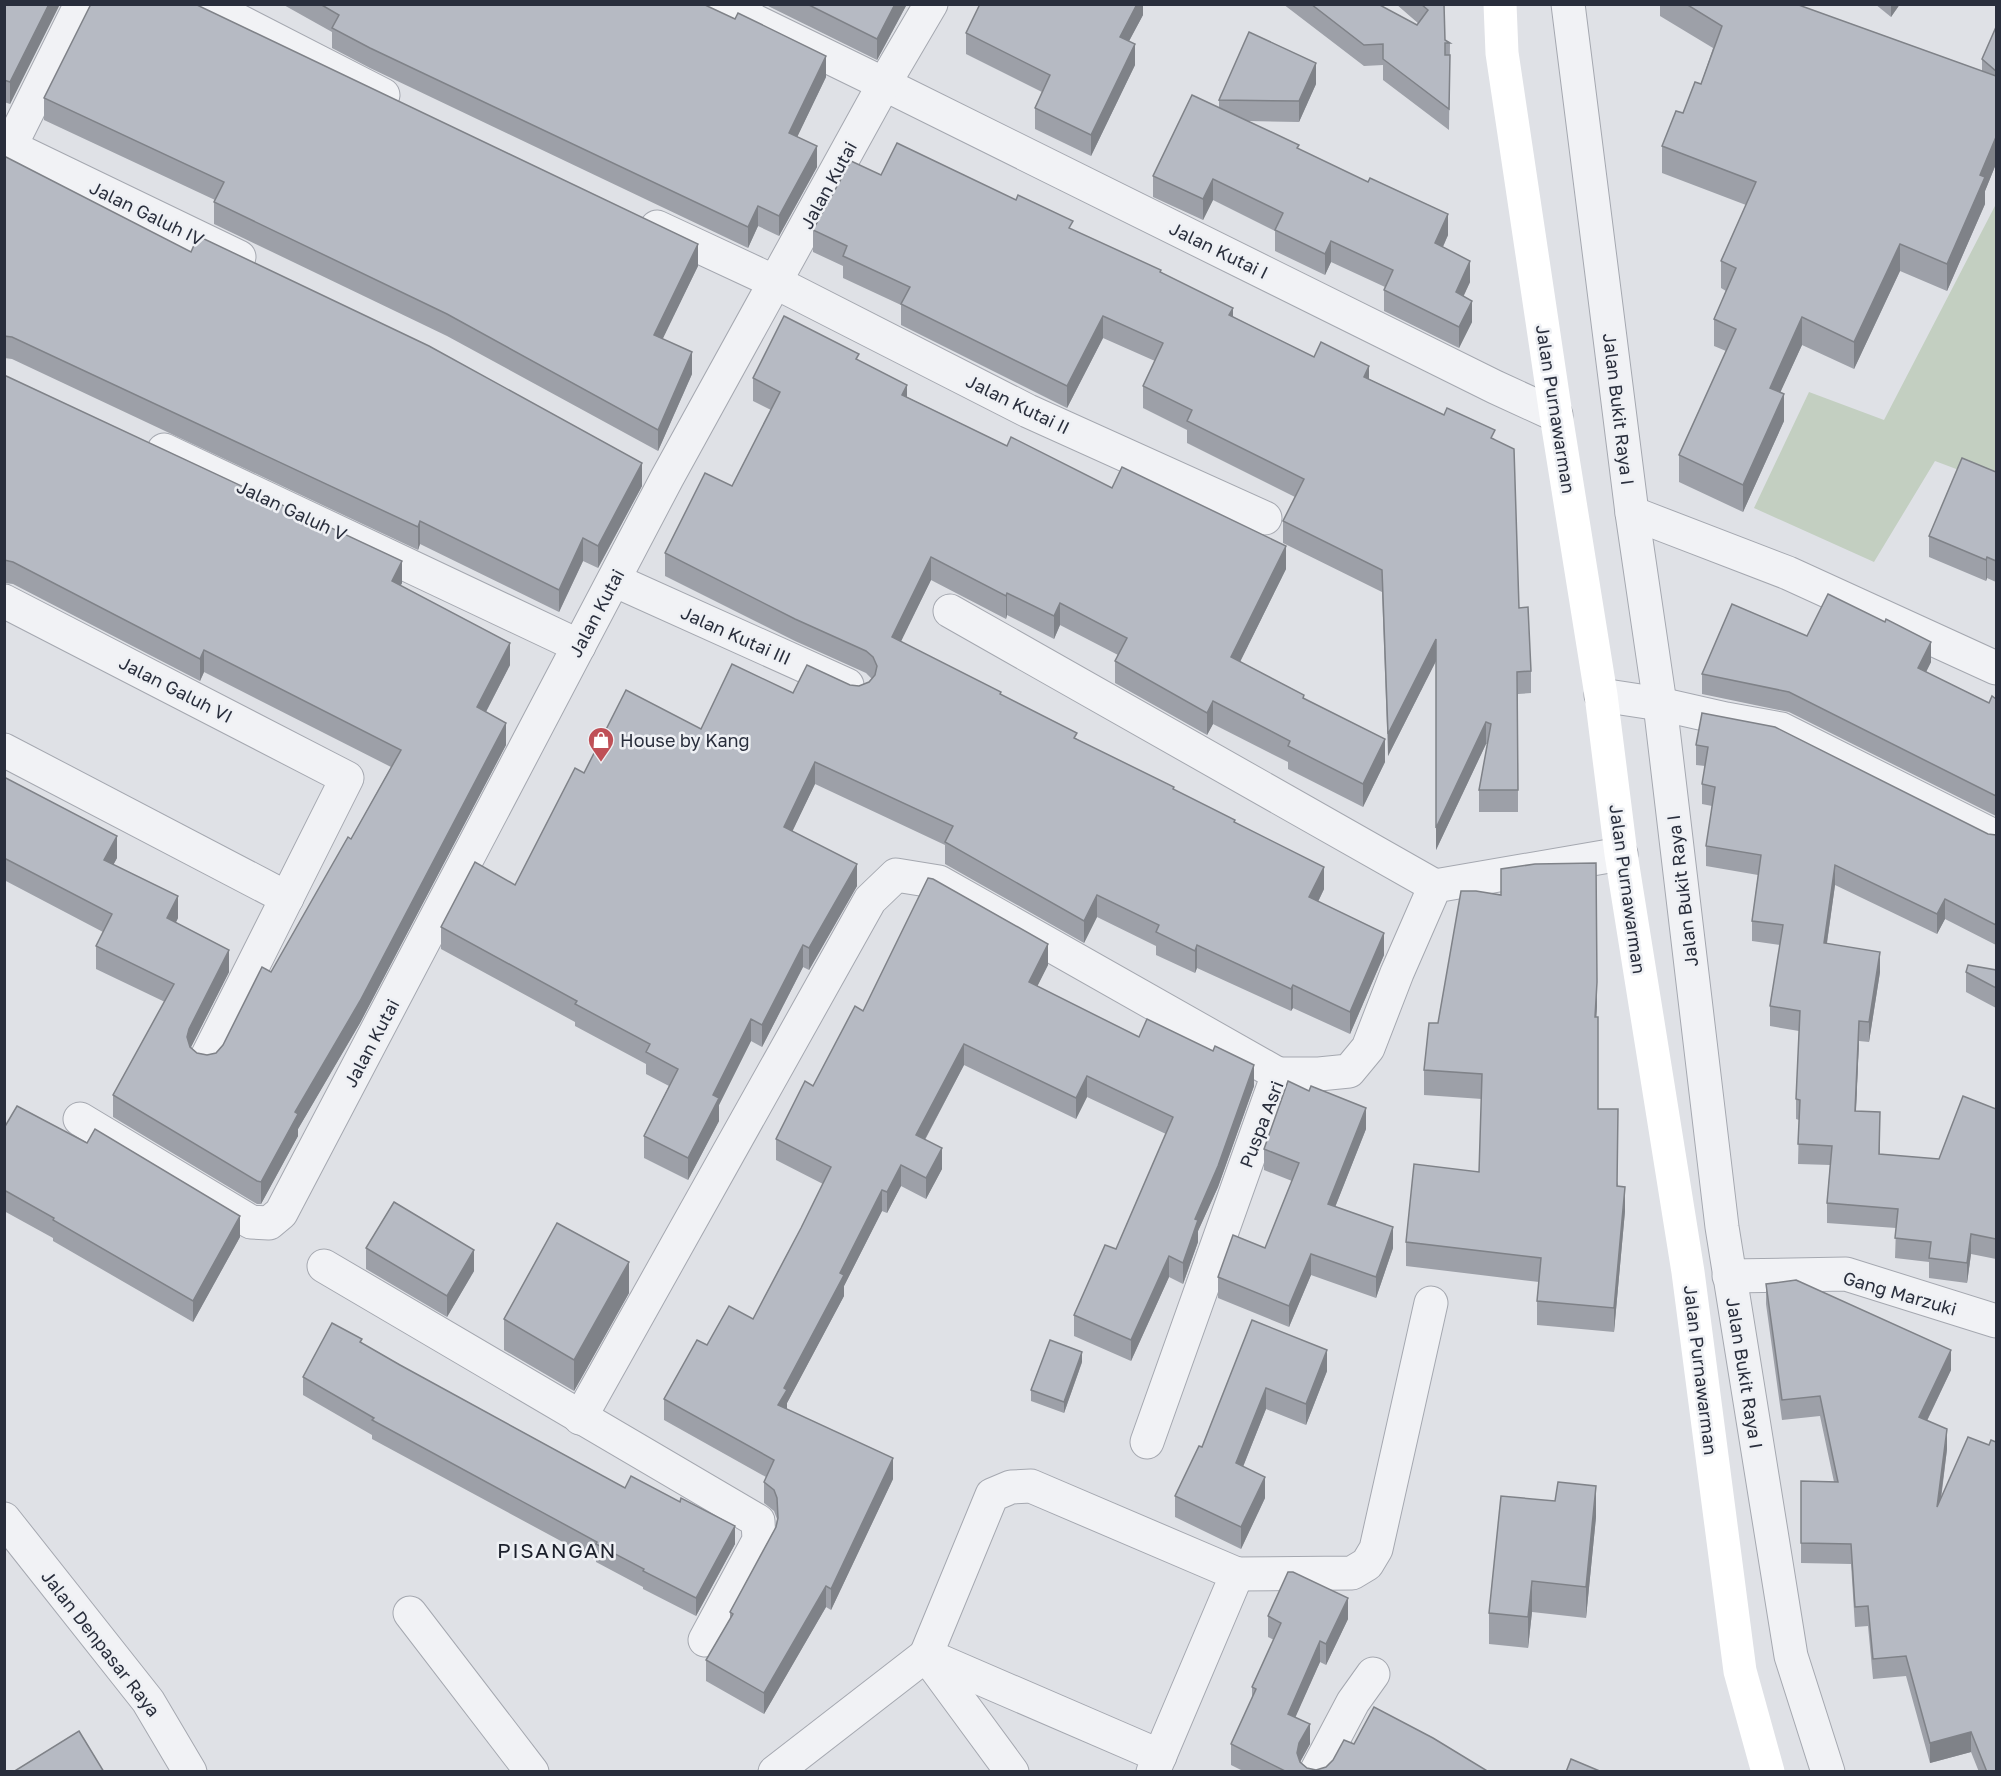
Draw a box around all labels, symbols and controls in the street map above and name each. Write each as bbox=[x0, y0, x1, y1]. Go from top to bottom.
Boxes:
street label: Jalan Kutai bbox=[795, 137, 861, 233]
street label: Jalan Galuh IV bbox=[86, 176, 208, 250]
street label: Jalan Kutai I bbox=[1166, 217, 1272, 283]
street label: Jalan Purnawarman bbox=[1532, 323, 1580, 495]
street label: Jalan Bukit Raya I bbox=[1599, 332, 1639, 486]
street label: Jalan Kutai II bbox=[963, 369, 1073, 439]
street label: Jalan Galuh V bbox=[234, 475, 350, 545]
street label: Jalan Kutai bbox=[564, 565, 628, 661]
street label: Jalan Kutai III bbox=[678, 601, 794, 669]
street label: Jalan Galuh VI bbox=[116, 651, 236, 727]
shop icon: House by Kang bbox=[586, 725, 616, 763]
place label: House by Kang bbox=[620, 729, 750, 751]
street label: Jalan Purnawarman bbox=[1605, 803, 1651, 975]
street label: Jalan Bukit Raya I bbox=[1662, 814, 1702, 968]
street label: Jalan Kutai bbox=[339, 995, 403, 1091]
street label: Puspa Asri bbox=[1234, 1077, 1288, 1171]
street label: Gang Marzuki bbox=[1841, 1266, 1959, 1320]
street label: Jalan Purnawarman bbox=[1680, 1284, 1722, 1456]
street label: Jalan Bukit Raya I bbox=[1722, 1296, 1768, 1450]
district label: PISANGAN bbox=[497, 1537, 617, 1563]
street label: Jalan Denpasar Raya bbox=[37, 1565, 165, 1721]

